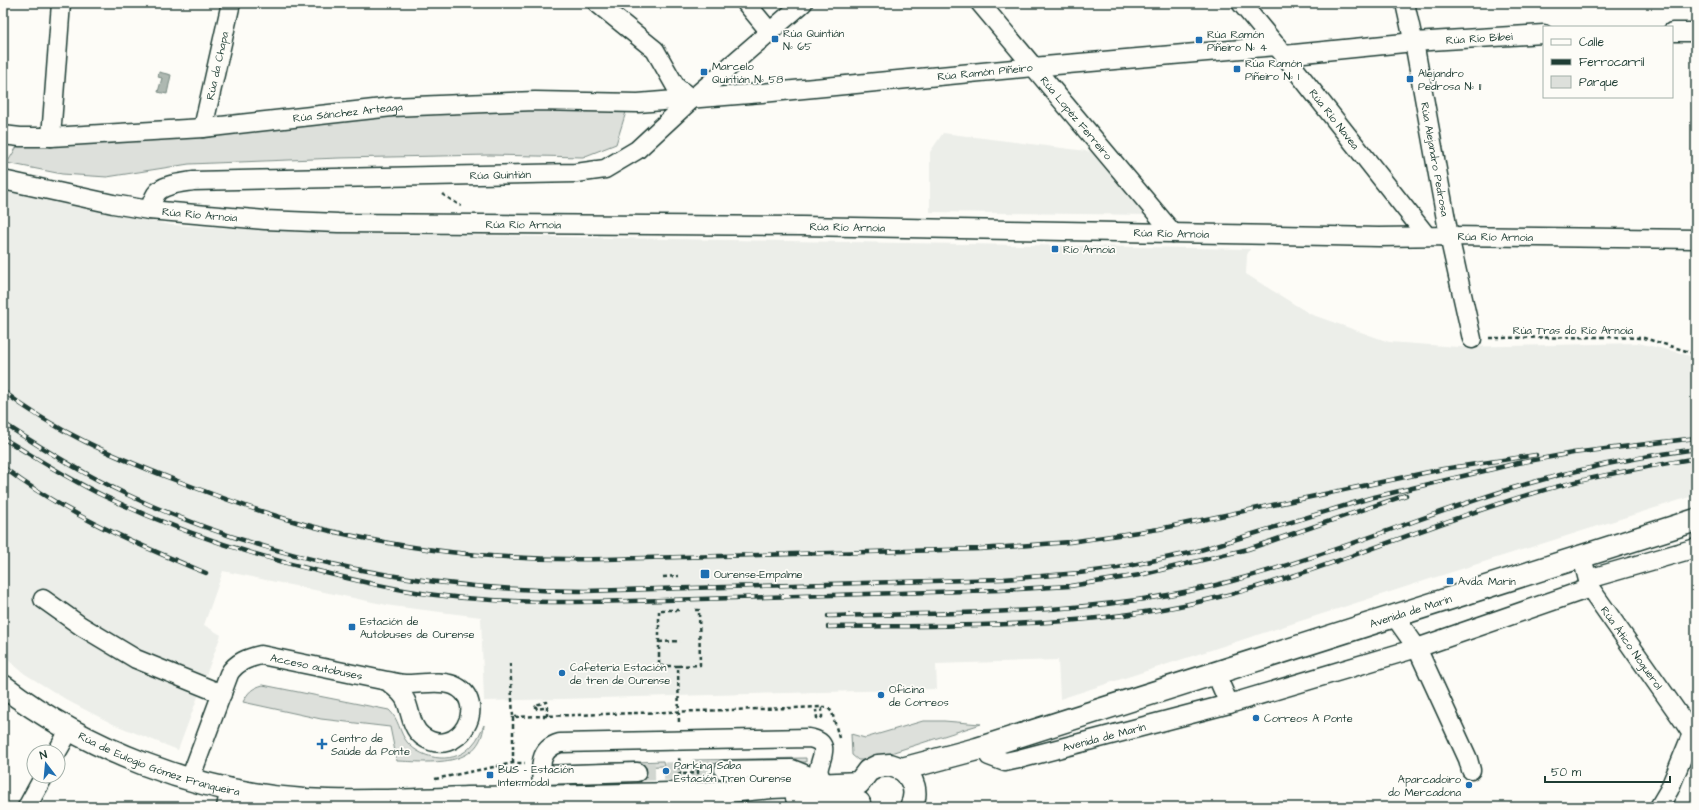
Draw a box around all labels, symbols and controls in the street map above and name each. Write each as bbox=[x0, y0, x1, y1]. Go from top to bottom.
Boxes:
place label: Rúa Quintián Nº 65 bbox=[783, 26, 845, 54]
legend bbox=[1543, 26, 1673, 98]
place label: Rúa Ramón Piñeiro Nº 4 bbox=[1207, 27, 1268, 55]
street label: Rúa Río Bibei bbox=[1445, 29, 1513, 48]
street label: Rúa da Chapa bbox=[203, 30, 232, 101]
marker: Rúa Quintián Nº 65 bbox=[770, 34, 780, 44]
text: Calle bbox=[1579, 34, 1604, 51]
marker: Rúa Ramón Piñeiro Nº 4 bbox=[1194, 35, 1204, 45]
text: Ferrocarril bbox=[1579, 54, 1645, 71]
place label: Rúa Ramón Piñeiro Nº 1 bbox=[1245, 56, 1303, 84]
place label: Marcelo Quintián Nº 58 bbox=[712, 59, 783, 87]
street label: Rúa Ramón Piñeiro bbox=[937, 60, 1034, 84]
marker: Rúa Ramón Piñeiro Nº 1 bbox=[1232, 64, 1242, 74]
place label: Alejandro Pedrosa Nº 11 bbox=[1418, 66, 1482, 94]
marker: Marcelo Quintián Nº 58 bbox=[699, 67, 709, 77]
street label: Rúa Lopéz Ferreiro bbox=[1037, 73, 1116, 164]
marker: Alejandro Pedrosa Nº 11 bbox=[1405, 74, 1415, 84]
text: Parque bbox=[1579, 74, 1619, 91]
street label: Rúa Río Navea bbox=[1305, 86, 1363, 153]
street label: Rúa Sánchez Arteaga bbox=[292, 100, 403, 126]
street label: Rúa Alejandro Pedrosa bbox=[1417, 101, 1452, 218]
street label: Rúa Quintián bbox=[469, 167, 532, 183]
street label: Rúa Río Arnoia bbox=[161, 204, 238, 226]
street label: Rúa Río Arnoia bbox=[486, 217, 562, 232]
street label: Rúa Río Arnoia bbox=[809, 219, 886, 236]
street label: Rúa Río Arnoia bbox=[1133, 225, 1210, 242]
street label: Rúa Río Arnoia bbox=[1457, 229, 1534, 245]
place label: Río Arnoia bbox=[1063, 242, 1116, 257]
marker: Río Arnoia bbox=[1050, 244, 1060, 254]
street label: Rúa Tras do Río Arnoia bbox=[1513, 323, 1634, 338]
place label: Ourense-Empalme bbox=[714, 567, 802, 582]
marker: Ourense-Empalme bbox=[699, 568, 711, 580]
place label: Avda. Marín bbox=[1458, 574, 1516, 589]
marker: Avda. Marín bbox=[1445, 576, 1455, 586]
street label: Avenida de Marín bbox=[1368, 591, 1454, 632]
street label: Rúa Ático Noguerol bbox=[1597, 603, 1666, 693]
place label: Estación de Autobuses de Ourense bbox=[360, 614, 474, 642]
marker: Estación de Autobuses de Ourense bbox=[347, 622, 357, 632]
street label: Acceso autobuses bbox=[269, 650, 364, 684]
place label: Cafetería Estación de tren de Ourense bbox=[570, 660, 670, 688]
marker: Cafetería Estación de tren de Ourense bbox=[557, 668, 567, 678]
place label: Oficina de Correos bbox=[889, 682, 949, 710]
marker: Oficina de Correos bbox=[876, 690, 886, 700]
place label: Correos A Ponte bbox=[1264, 711, 1353, 726]
marker: Correos A Ponte bbox=[1251, 713, 1261, 723]
street label: Avenida de Marín bbox=[1061, 719, 1148, 755]
street label: Rúa de Eulogio Gómez Franqueira bbox=[76, 728, 242, 799]
place label: Centro de Saúde da Ponte bbox=[331, 731, 410, 759]
marker: Centro de Saúde da Ponte bbox=[316, 738, 328, 750]
north arrow bbox=[26, 744, 66, 784]
text: N bbox=[38, 747, 49, 763]
place label: Parking Saba Estación Tren Ourense bbox=[674, 758, 792, 786]
scale bar bbox=[1545, 758, 1670, 784]
place label: BUS - Estación Intermodal bbox=[498, 762, 574, 790]
text: 50 m bbox=[1551, 764, 1582, 781]
marker: Parking Saba Estación Tren Ourense bbox=[661, 766, 671, 776]
marker: BUS - Estación Intermodal bbox=[485, 770, 495, 780]
place label: Aparcadoiro do Mercadona bbox=[1388, 772, 1462, 800]
marker: Aparcadoiro do Mercadona bbox=[1464, 780, 1474, 790]

